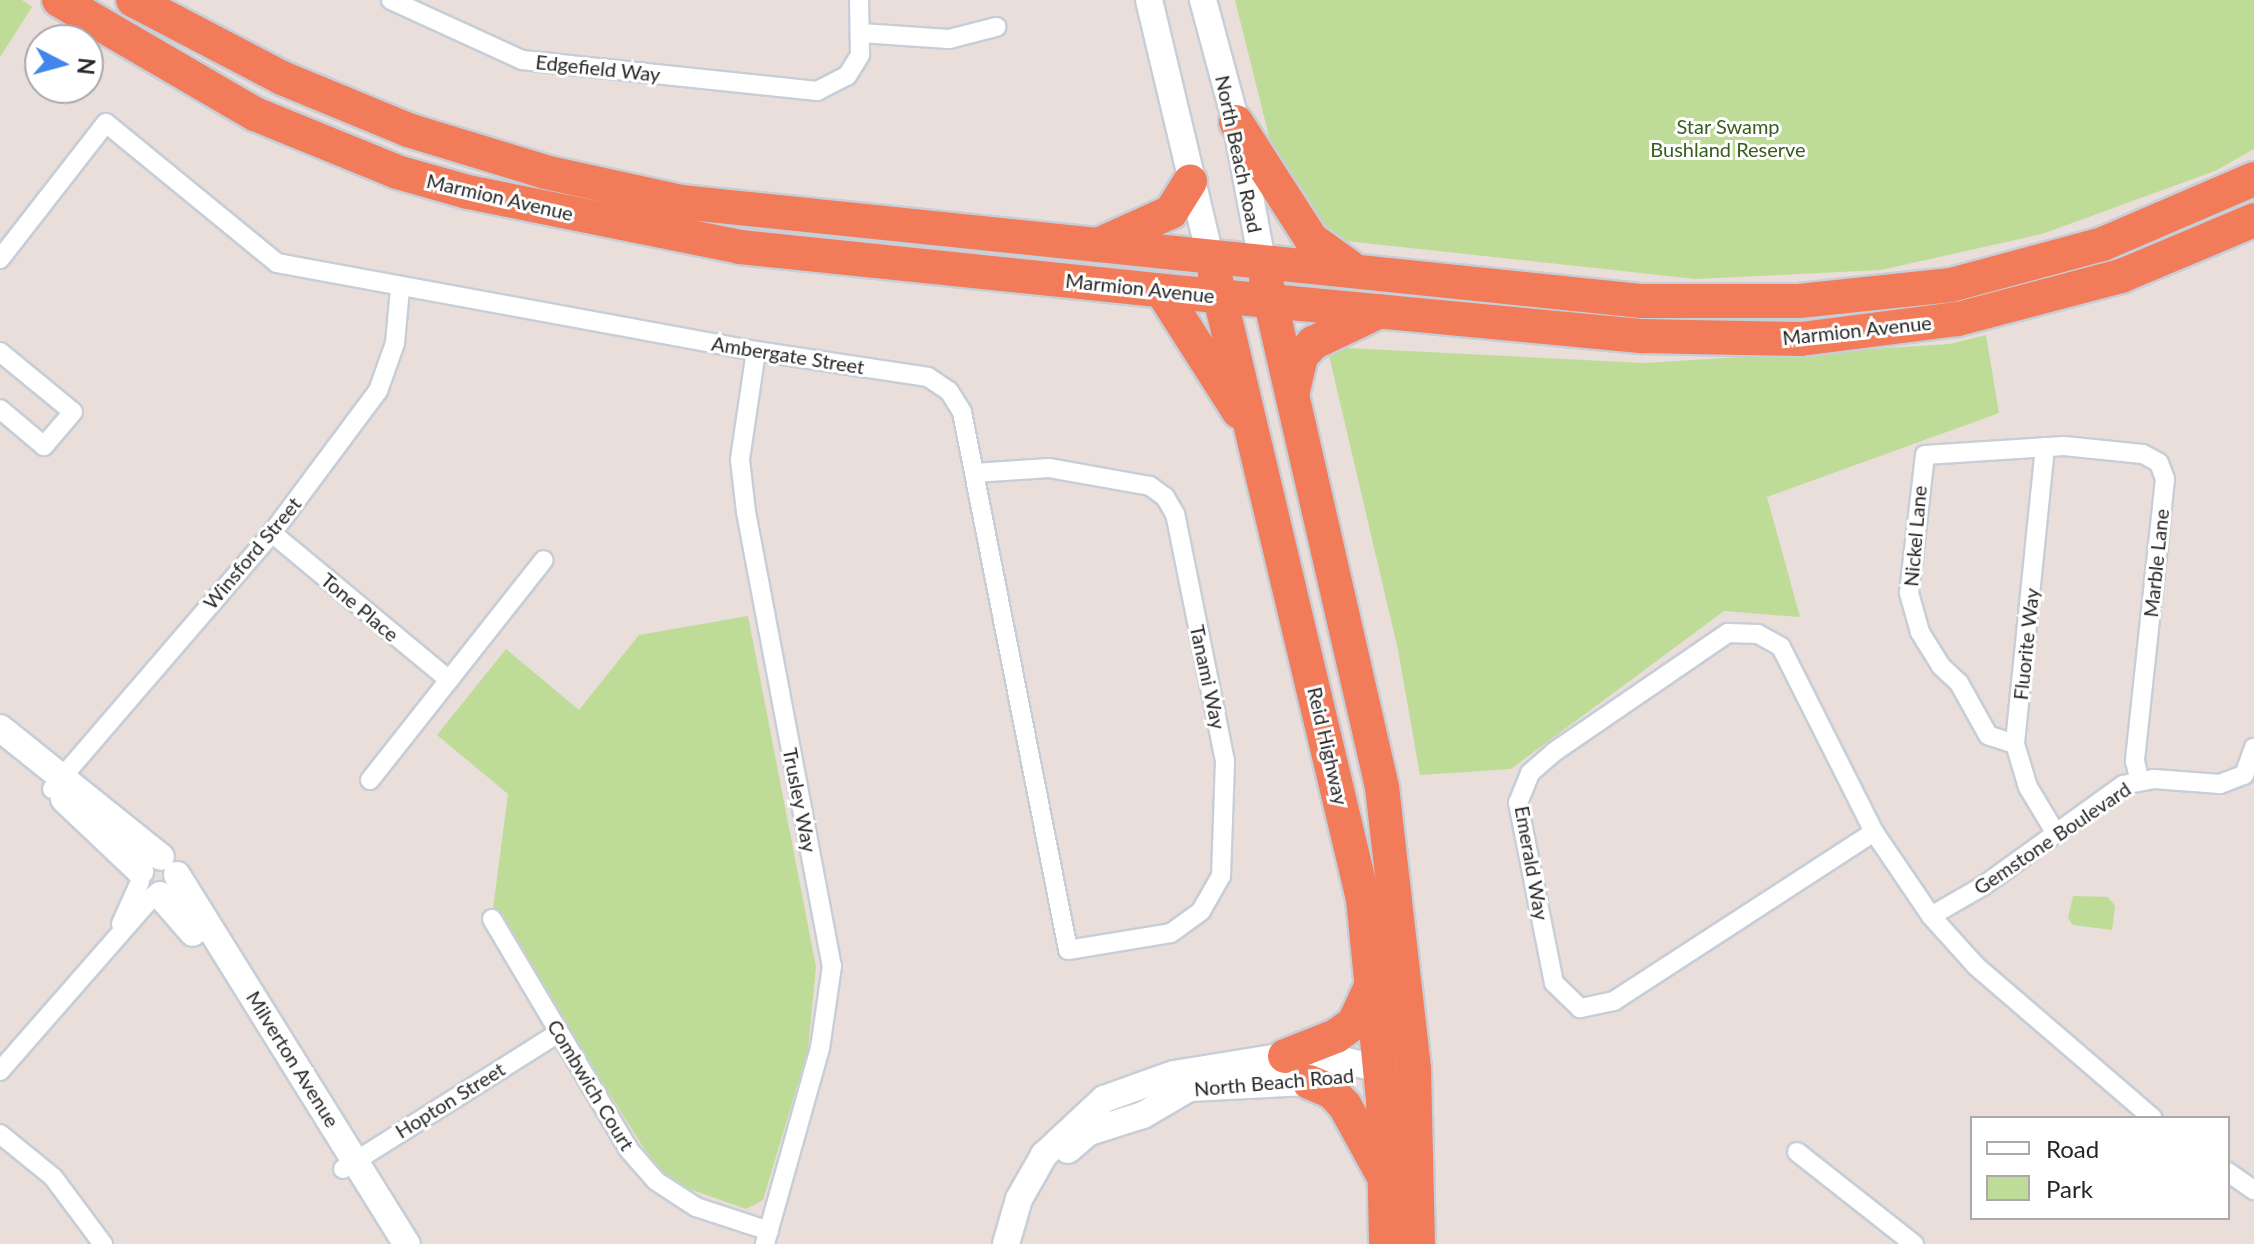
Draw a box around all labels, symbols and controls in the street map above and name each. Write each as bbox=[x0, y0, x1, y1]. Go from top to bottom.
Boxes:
north arrow bbox=[24, 24, 104, 104]
street label: Edgefield Way bbox=[534, 49, 662, 87]
text: N bbox=[72, 57, 101, 76]
street label: North Beach Road bbox=[1211, 73, 1267, 235]
park label: Star Swamp Bushland Reserve bbox=[1650, 115, 1806, 162]
street label: Marmion Avenue bbox=[424, 168, 576, 226]
street label: Marmion Avenue bbox=[1064, 268, 1216, 308]
street label: Marmion Avenue bbox=[1781, 310, 1933, 350]
street label: Ambergate Street bbox=[710, 331, 866, 379]
street label: Nickel Lane bbox=[1899, 484, 1931, 588]
street label: Winsford Street bbox=[198, 492, 306, 614]
street label: Marble Lane bbox=[2138, 508, 2174, 618]
street label: Tone Place bbox=[316, 568, 404, 646]
street label: Fluorite Way bbox=[2008, 587, 2044, 701]
street label: Tanami Way bbox=[1185, 622, 1231, 732]
street label: Reid Highway bbox=[1303, 685, 1353, 807]
street label: Trusley Way bbox=[778, 745, 822, 855]
street label: Gemstone Boulevard bbox=[1969, 777, 2135, 899]
street label: Emerald Way bbox=[1510, 804, 1554, 922]
street label: Milverton Avenue bbox=[241, 986, 345, 1132]
street label: Combwich Court bbox=[542, 1015, 640, 1155]
street label: Hopton Street bbox=[391, 1057, 509, 1143]
street label: North Beach Road bbox=[1193, 1063, 1355, 1101]
legend bbox=[1970, 1116, 2230, 1220]
text: Road bbox=[2046, 1134, 2099, 1163]
text: Park bbox=[2046, 1174, 2093, 1203]

